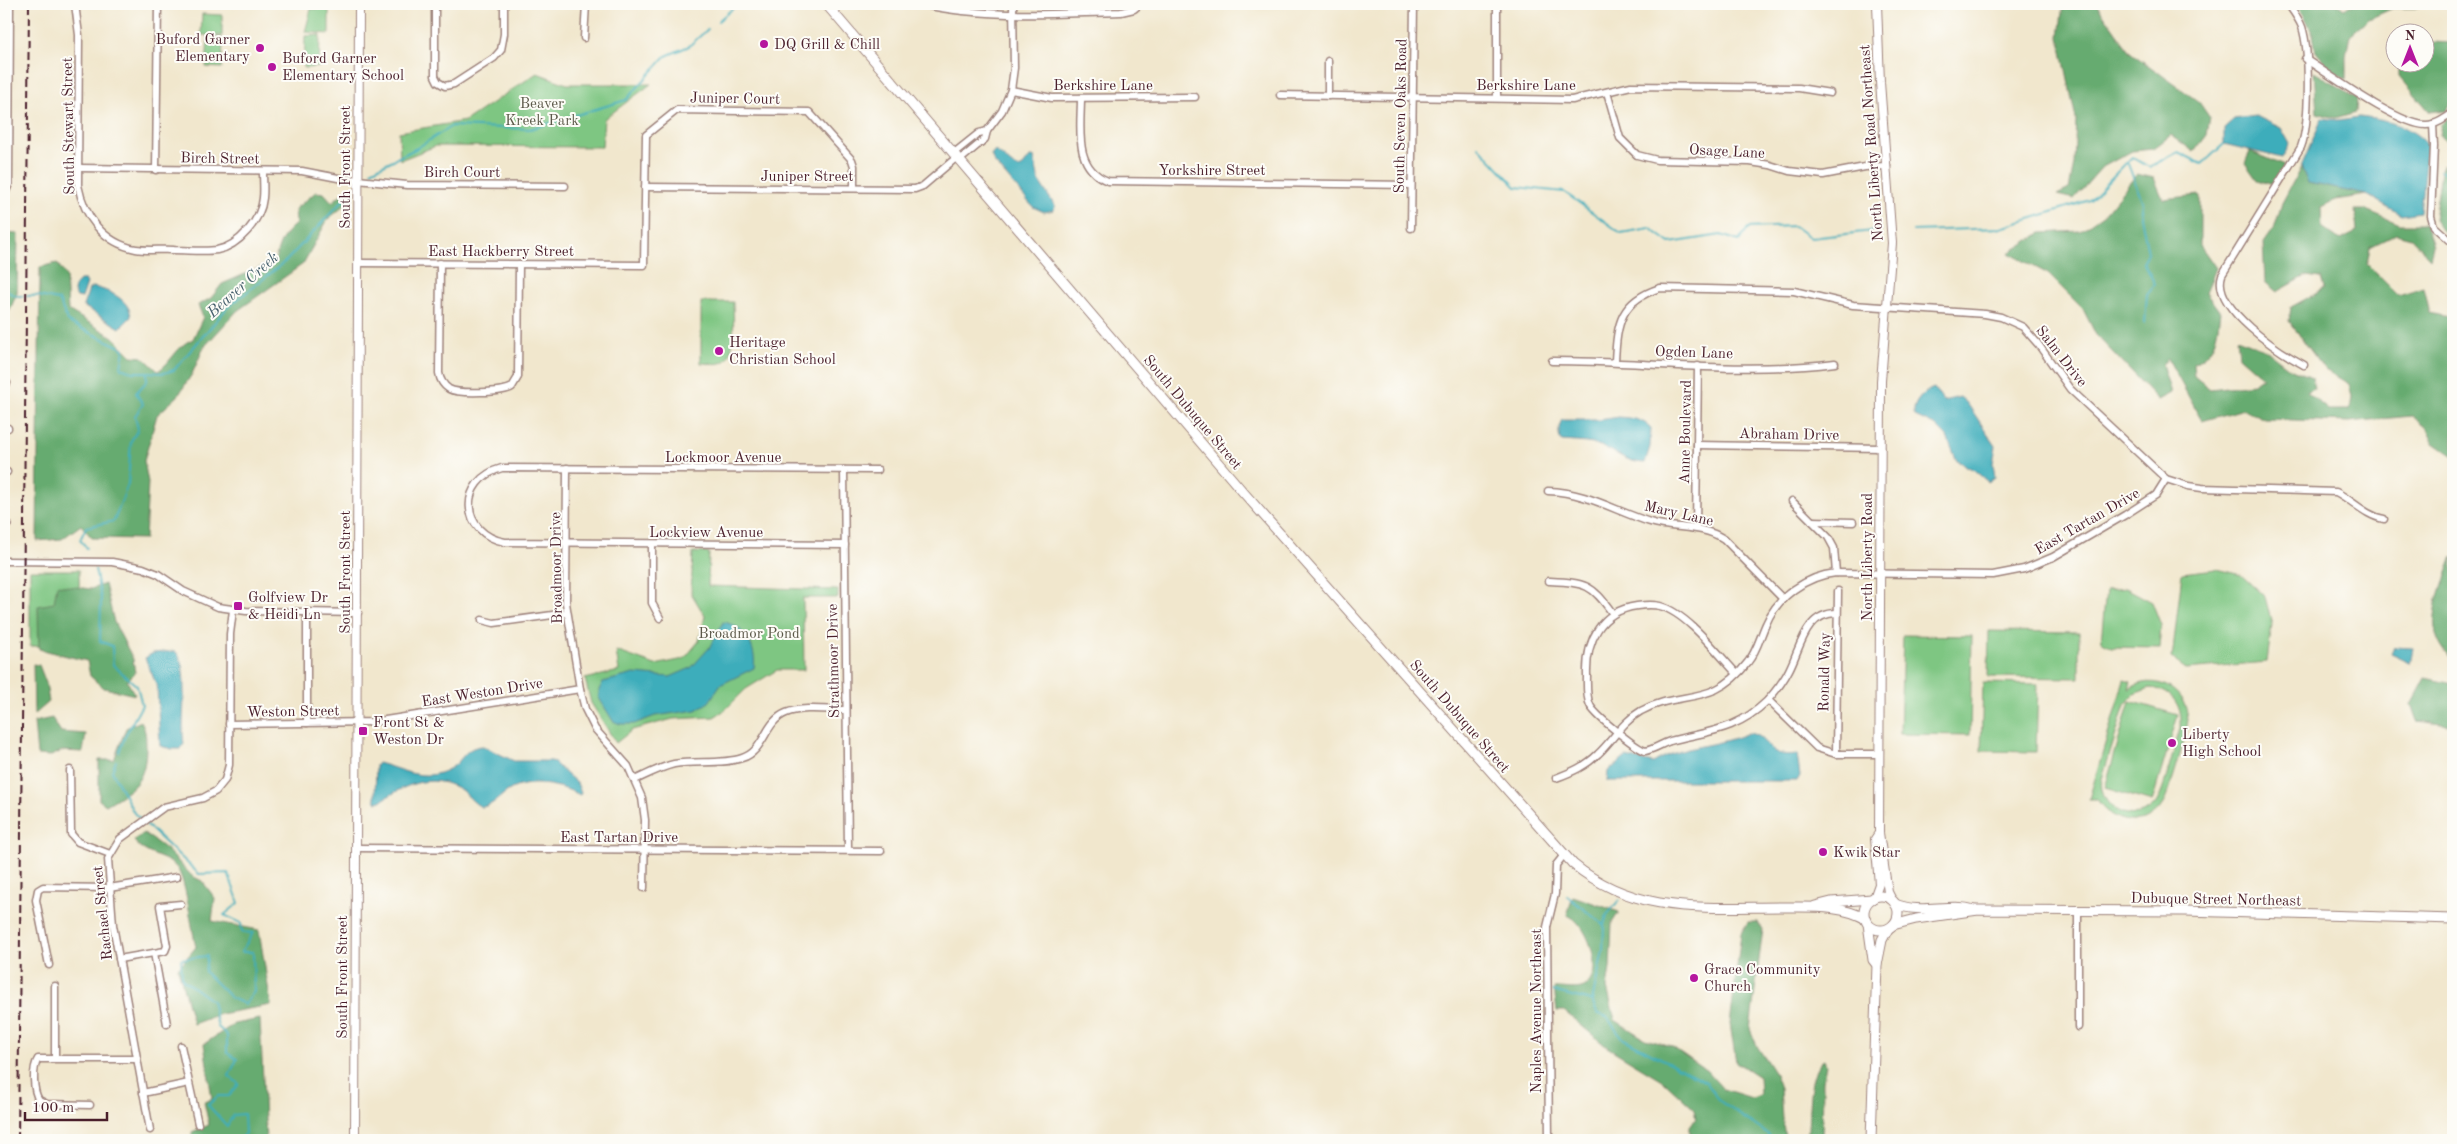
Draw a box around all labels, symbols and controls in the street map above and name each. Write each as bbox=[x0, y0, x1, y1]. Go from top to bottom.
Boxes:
north arrow bbox=[2384, 22, 2434, 72]
text: N bbox=[2405, 29, 2416, 43]
place label: Buford Garner Elementary bbox=[156, 33, 250, 65]
marker: DQ Grill & Chill bbox=[758, 38, 770, 50]
place label: DQ Grill & Chill bbox=[774, 38, 880, 53]
street label: South Seven Oaks Road bbox=[1393, 38, 1410, 194]
marker: Buford Garner Elementary bbox=[254, 42, 266, 54]
street label: North Liberty Road Northeast bbox=[1858, 44, 1887, 242]
place label: Buford Garner Elementary School bbox=[282, 52, 404, 84]
street label: South Stewart Street bbox=[61, 57, 78, 195]
marker: Buford Garner Elementary School bbox=[266, 61, 278, 73]
street label: Berkshire Lane bbox=[1053, 79, 1153, 94]
street label: Berkshire Lane bbox=[1476, 79, 1576, 94]
street label: Juniper Court bbox=[690, 91, 780, 108]
park label: Beaver Kreek Park bbox=[505, 97, 579, 129]
street label: South Front Street bbox=[339, 105, 354, 229]
street label: Osage Lane bbox=[1689, 143, 1765, 162]
street label: Birch Street bbox=[180, 151, 260, 168]
street label: Yorkshire Street bbox=[1159, 164, 1265, 179]
street label: Birch Court bbox=[424, 166, 500, 181]
street label: Juniper Street bbox=[760, 170, 854, 185]
street label: East Hackberry Street bbox=[428, 245, 574, 260]
water label: Beaver Creek bbox=[204, 249, 282, 322]
street label: Salm Drive bbox=[2032, 324, 2089, 390]
place label: Heritage Christian School bbox=[729, 336, 836, 368]
marker: Heritage Christian School bbox=[713, 345, 725, 357]
street label: Ogden Lane bbox=[1655, 345, 1733, 362]
street label: South Dubuque Street bbox=[1140, 353, 1244, 473]
street label: Anne Boulevard bbox=[1678, 380, 1695, 484]
street label: Abraham Drive bbox=[1739, 427, 1839, 444]
street label: Lockmoor Avenue bbox=[665, 451, 781, 466]
street label: East Tartan Drive bbox=[2033, 486, 2143, 558]
street label: North Liberty Road bbox=[1861, 493, 1876, 621]
street label: Mary Lane bbox=[1643, 499, 1715, 530]
street label: South Front Street bbox=[339, 510, 354, 634]
street label: Broadmoor Drive bbox=[549, 512, 566, 624]
street label: Lockview Avenue bbox=[649, 526, 763, 541]
place label: Golfview Dr & Heidi Ln bbox=[248, 591, 328, 623]
marker: Golfview Dr & Heidi Ln bbox=[232, 600, 244, 612]
street label: Strathmoor Drive bbox=[826, 603, 843, 718]
park label: Broadmor Pond bbox=[698, 627, 800, 642]
street label: Ronald Way bbox=[1817, 632, 1834, 712]
street label: South Dubuque Street bbox=[1406, 658, 1512, 776]
street label: East Weston Drive bbox=[420, 676, 544, 710]
street label: Weston Street bbox=[247, 704, 340, 721]
place label: Front St & Weston Dr bbox=[373, 716, 445, 748]
marker: Front St & Weston Dr bbox=[357, 725, 369, 737]
place label: Liberty High School bbox=[2182, 728, 2261, 760]
marker: Liberty High School bbox=[2166, 737, 2178, 749]
street label: East Tartan Drive bbox=[560, 831, 678, 846]
marker: Kwik Star bbox=[1817, 846, 1829, 858]
place label: Kwik Star bbox=[1833, 846, 1900, 861]
street label: Rachael Street bbox=[91, 865, 116, 961]
street label: Dubuque Street Northeast bbox=[2131, 892, 2301, 909]
street label: South Front Street bbox=[336, 915, 351, 1039]
street label: Naples Avenue Northeast bbox=[1530, 929, 1545, 1093]
place label: Grace Community Church bbox=[1704, 963, 1821, 995]
marker: Grace Community Church bbox=[1688, 972, 1700, 984]
scale bar bbox=[25, 1089, 108, 1121]
text: 100 m bbox=[32, 1101, 74, 1116]

